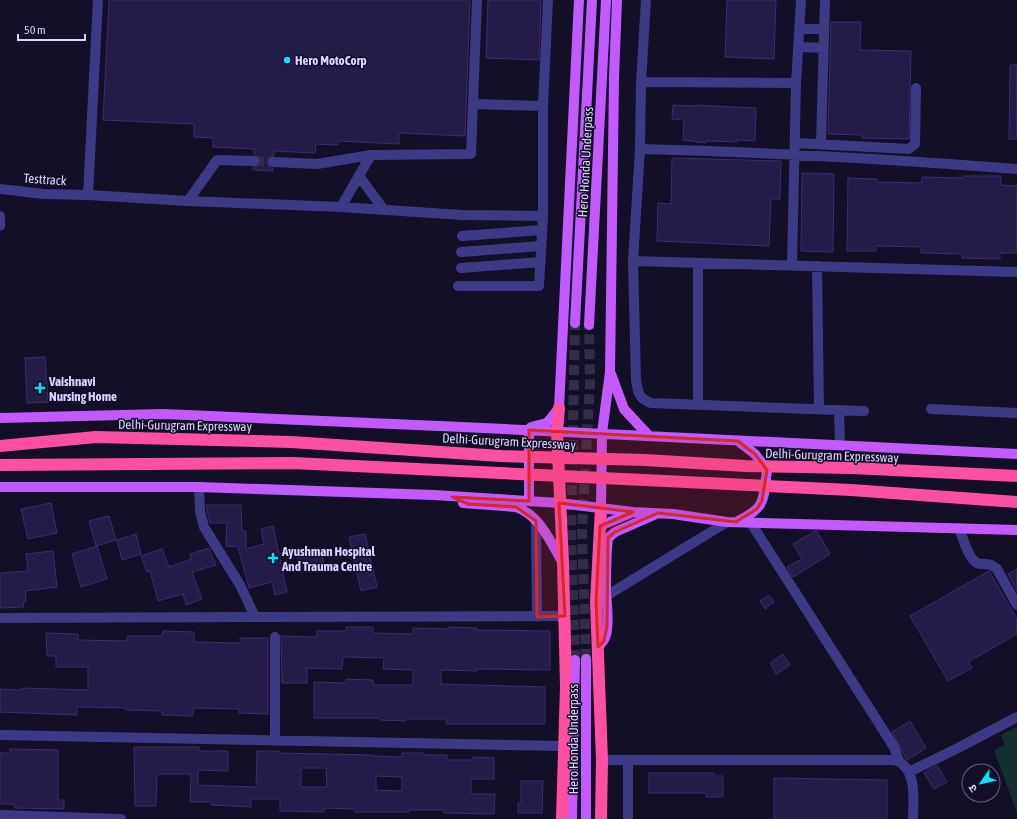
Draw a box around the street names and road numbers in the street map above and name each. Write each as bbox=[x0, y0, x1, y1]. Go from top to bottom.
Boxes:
street label: Hero Honda Underpass bbox=[575, 106, 596, 218]
street label: Testtrack bbox=[23, 171, 67, 189]
street label: Delhi-Gurugram Expressway bbox=[118, 417, 253, 434]
street label: Delhi-Gurugram Expressway bbox=[442, 431, 577, 453]
street label: Delhi-Gurugram Expressway bbox=[765, 446, 900, 465]
street label: Hero Honda Underpass bbox=[566, 683, 581, 794]

